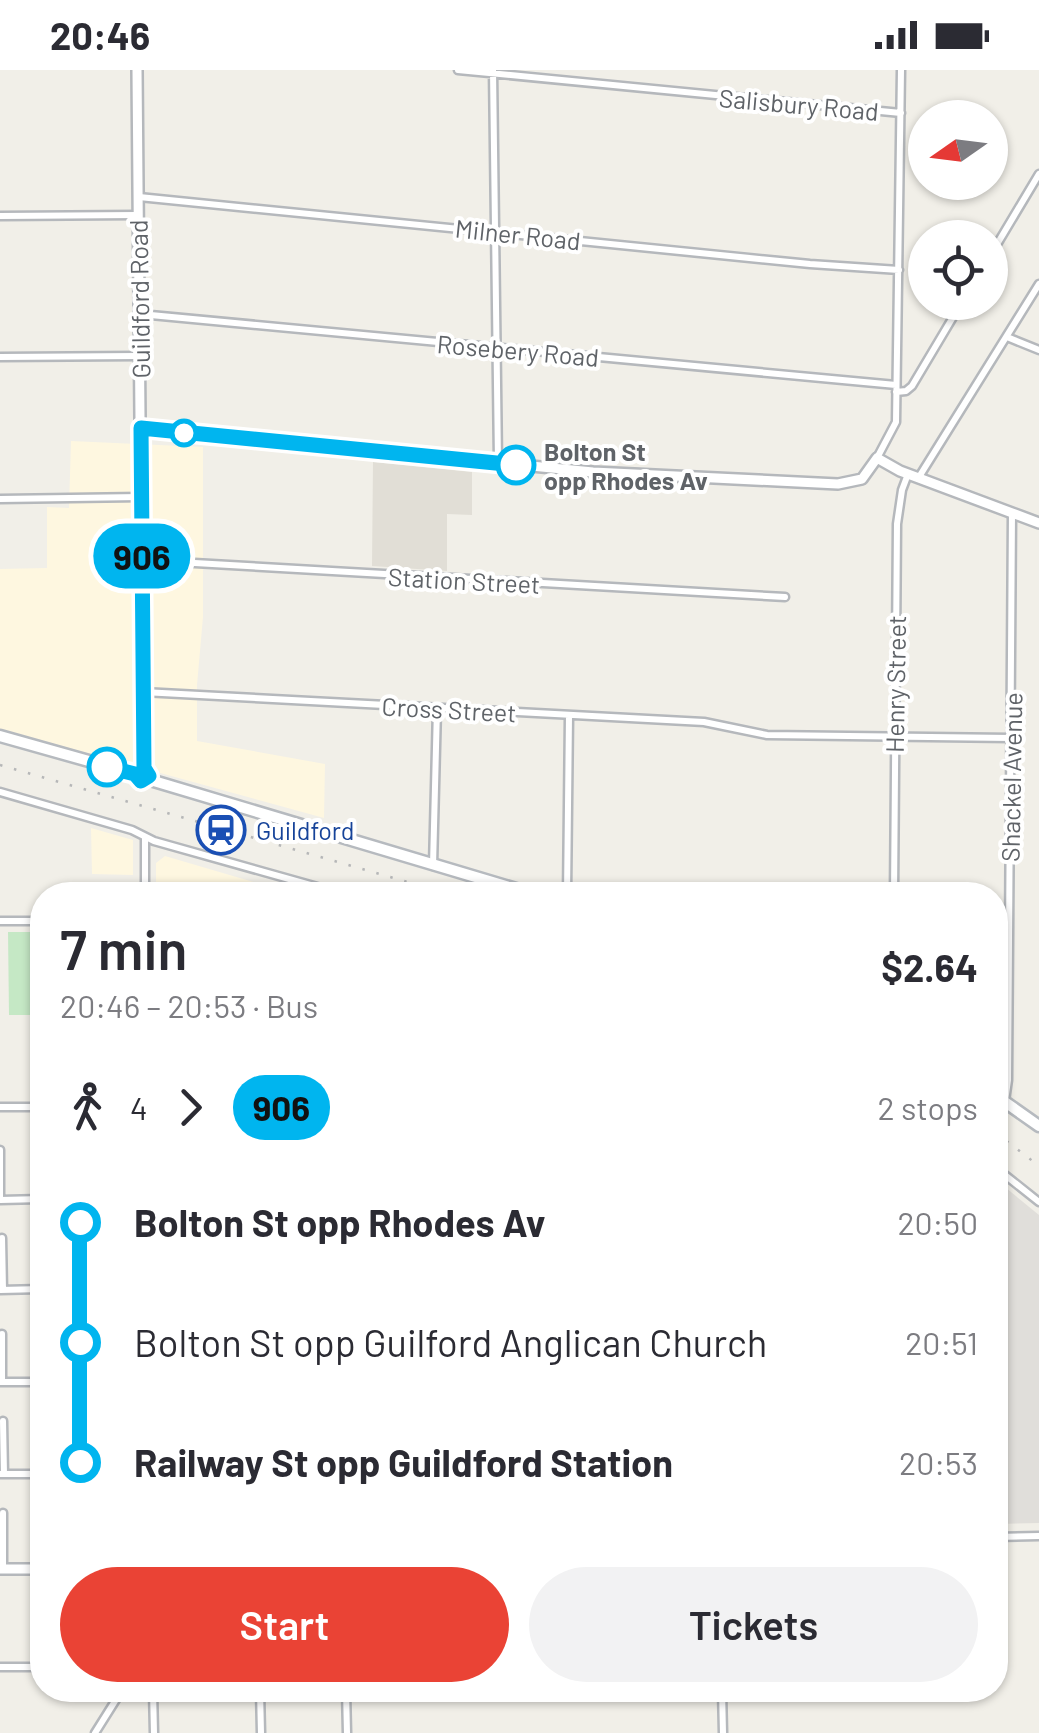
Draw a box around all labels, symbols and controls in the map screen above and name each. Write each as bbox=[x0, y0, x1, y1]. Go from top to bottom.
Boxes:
text: 20:46 bbox=[50, 12, 150, 58]
street label: Salisbury Road bbox=[718, 82, 880, 126]
north arrow bbox=[908, 100, 1008, 200]
map controls bbox=[908, 100, 1008, 320]
street label: Milner Road bbox=[454, 212, 582, 256]
street label: Guildford Road bbox=[123, 219, 155, 379]
button: locate bbox=[908, 220, 1008, 320]
street label: Rosebery Road bbox=[436, 328, 600, 372]
unlabelled marker bbox=[171, 420, 197, 446]
place label: Bolton St opp Rhodes Av bbox=[544, 436, 708, 495]
marker: Bolton St opp Rhodes Av bbox=[497, 446, 535, 484]
line badge: 906 bbox=[84, 524, 200, 588]
text: 906 bbox=[113, 535, 171, 577]
street label: Station Street bbox=[387, 561, 541, 599]
street label: Henry Street bbox=[879, 615, 911, 753]
street label: Cross Street bbox=[381, 690, 517, 728]
street label: Shackel Avenue bbox=[995, 692, 1027, 862]
unlabelled marker bbox=[88, 748, 126, 786]
station icon: Guildford bbox=[195, 804, 247, 856]
place label: Guildford bbox=[256, 815, 354, 845]
text: 7 min bbox=[60, 915, 187, 981]
text: $2.64 bbox=[881, 944, 978, 990]
text: 20:46 – 20:53 · Bus bbox=[60, 986, 318, 1024]
icon: walk bbox=[60, 1080, 115, 1135]
icon: forward bbox=[163, 1080, 218, 1135]
text: 906 bbox=[253, 1086, 310, 1128]
text: 4 bbox=[130, 1088, 148, 1126]
text: 2 stops bbox=[877, 1088, 978, 1126]
text: Bolton St opp Rhodes Av bbox=[134, 1199, 545, 1245]
text: 20:50 bbox=[897, 1203, 978, 1241]
text: Bolton St opp Guilford Anglican Church bbox=[134, 1319, 767, 1365]
text: 20:51 bbox=[905, 1323, 978, 1361]
text: Railway St opp Guildford Station bbox=[134, 1439, 673, 1485]
text: 20:53 bbox=[899, 1443, 978, 1481]
button: Start bbox=[60, 1567, 509, 1682]
button: Tickets bbox=[529, 1567, 978, 1682]

